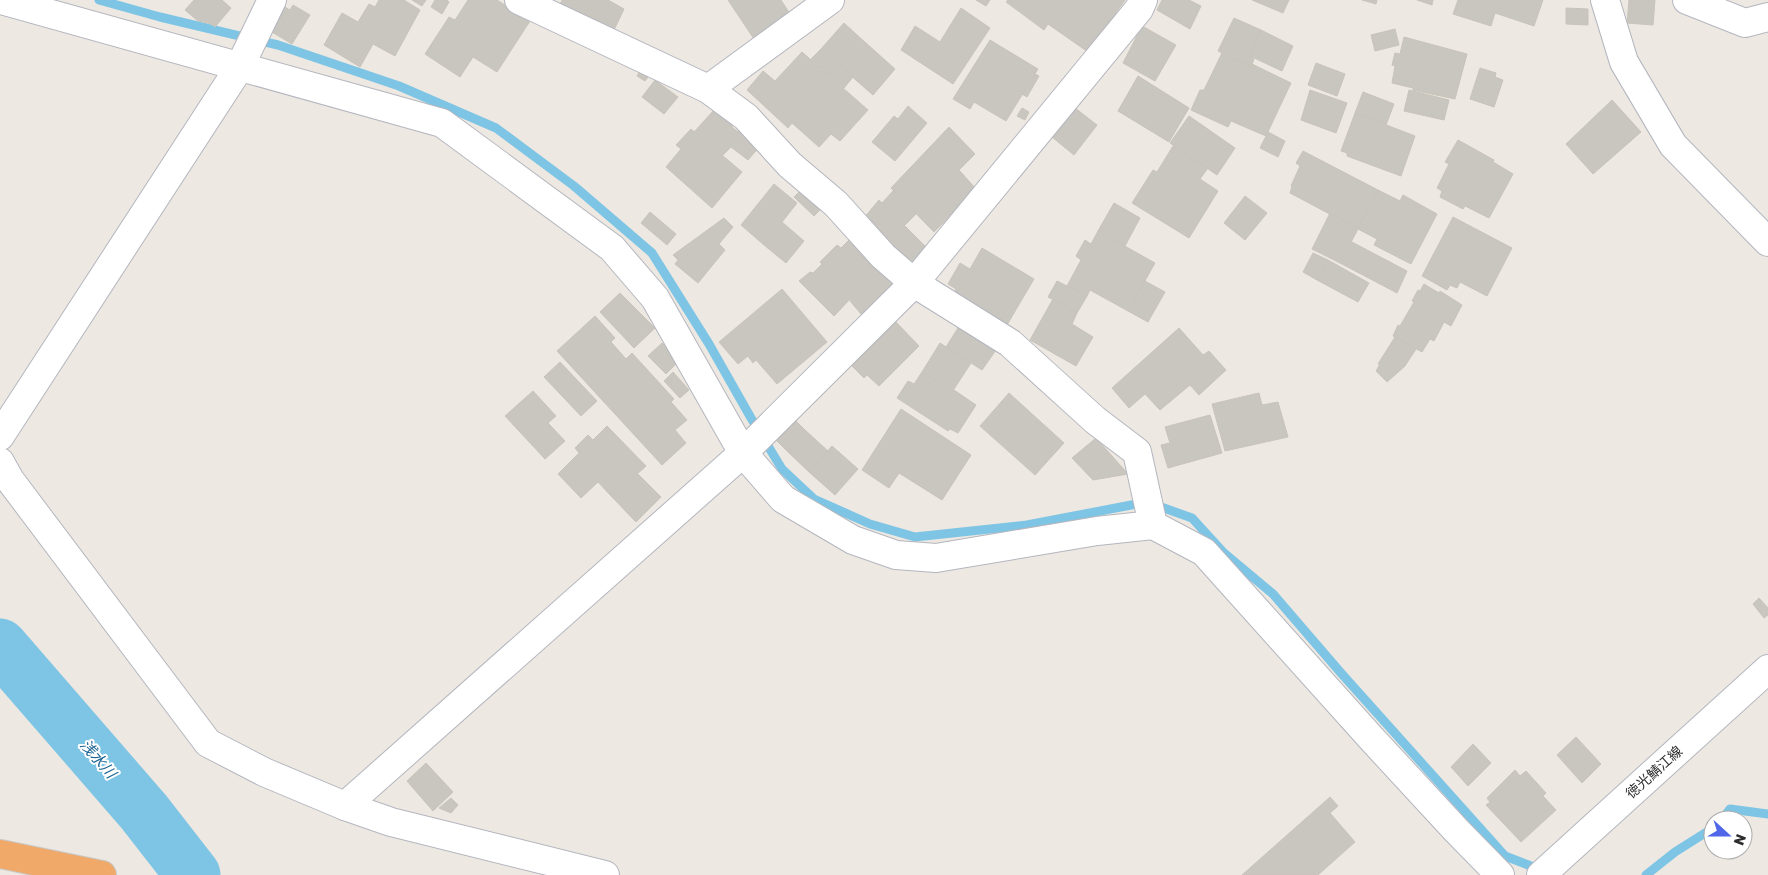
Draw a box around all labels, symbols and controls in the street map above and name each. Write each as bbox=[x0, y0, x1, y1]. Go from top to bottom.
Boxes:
water label: 浅水川 bbox=[77, 735, 122, 783]
street label: 徳光鯖江線 bbox=[1622, 742, 1685, 801]
north arrow bbox=[1703, 810, 1753, 860]
text: N bbox=[1731, 832, 1750, 848]

